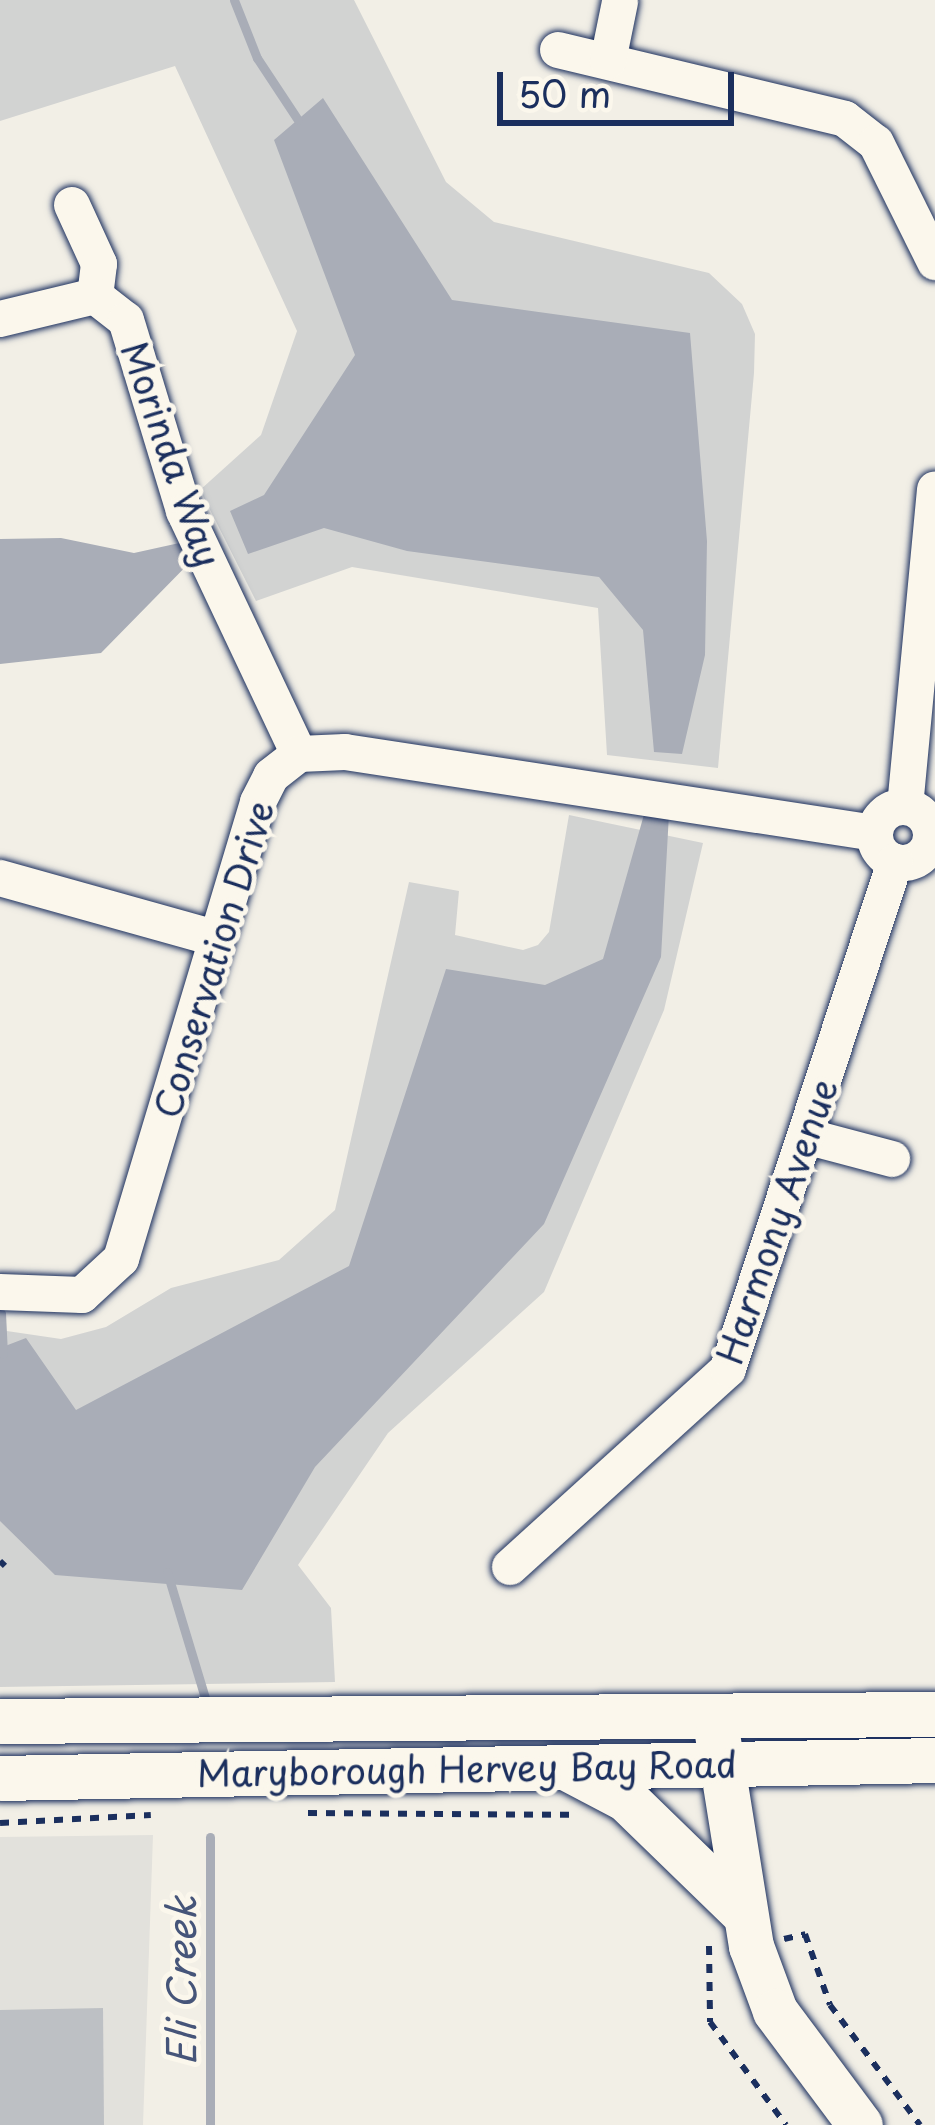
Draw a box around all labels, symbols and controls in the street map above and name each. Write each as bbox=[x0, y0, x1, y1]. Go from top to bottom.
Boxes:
scale bar bbox=[503, 48, 740, 122]
text: 50 m bbox=[518, 66, 611, 120]
street label: Morinda Way bbox=[114, 337, 230, 571]
street label: Conservation Drive bbox=[144, 796, 282, 1122]
street label: Harmony Avenue bbox=[707, 1073, 845, 1369]
street label: Maryborough Hervey Bay Road bbox=[196, 1742, 738, 1794]
water label: Eli Creek bbox=[157, 1895, 203, 2067]

